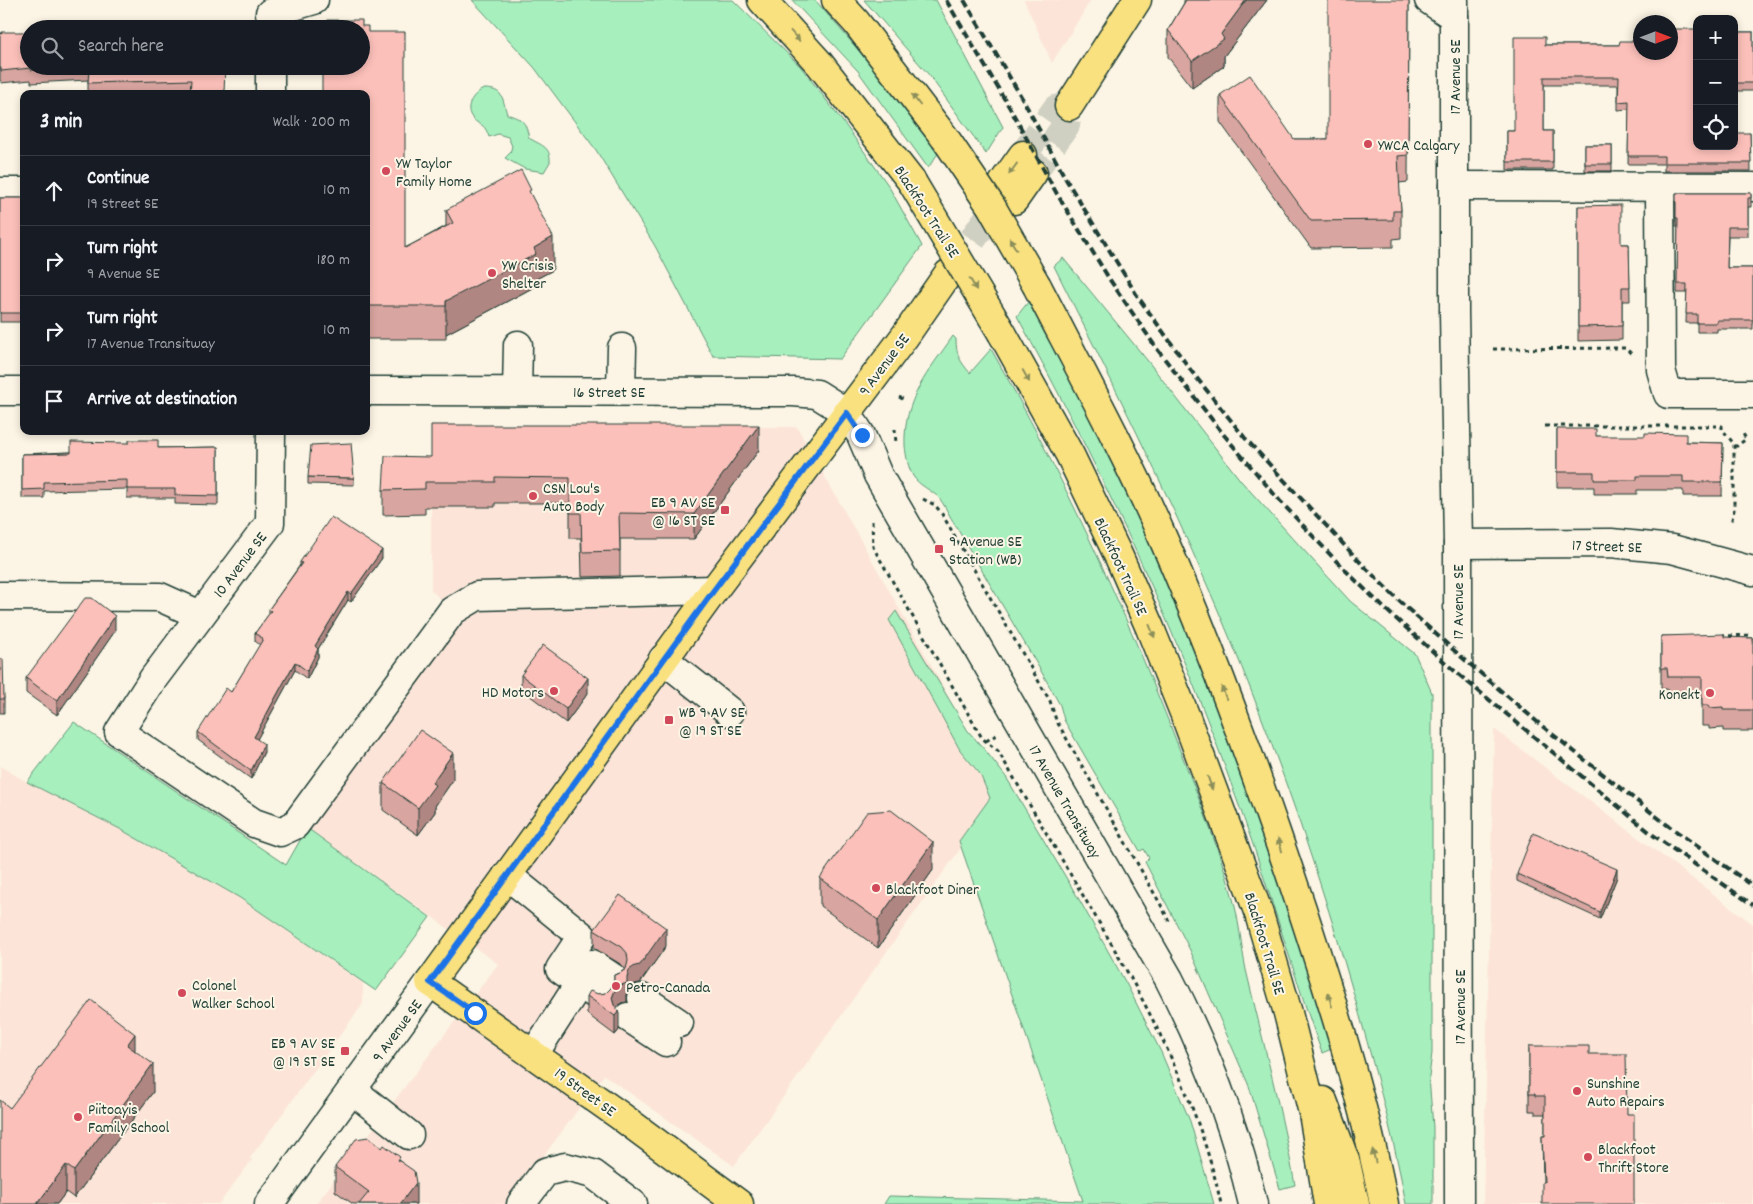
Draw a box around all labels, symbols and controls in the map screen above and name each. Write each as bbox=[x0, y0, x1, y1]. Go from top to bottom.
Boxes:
north arrow bbox=[1633, 15, 1678, 60]
map controls bbox=[1693, 15, 1738, 150]
button: + bbox=[1693, 15, 1738, 60]
search box bbox=[20, 20, 370, 75]
one-way arrow bbox=[789, 30, 801, 42]
icon: search bbox=[38, 34, 66, 62]
text: Search here bbox=[78, 34, 164, 61]
street label: 17 Avenue SE bbox=[1445, 39, 1468, 115]
button: − bbox=[1693, 60, 1738, 105]
one-way arrow bbox=[910, 94, 921, 107]
button: locate bbox=[1693, 105, 1738, 150]
text: 3 min bbox=[40, 108, 82, 138]
text: Walk · 200 m bbox=[273, 111, 350, 134]
place label: YWCA Calgary bbox=[1378, 135, 1460, 158]
marker: YWCA Calgary bbox=[1362, 138, 1374, 150]
place label: YW Taylor Family Home bbox=[396, 153, 472, 194]
street label: Blackfoot Trail SE bbox=[887, 162, 965, 264]
one-way arrow bbox=[1007, 162, 1018, 175]
marker: YW Taylor Family Home bbox=[380, 165, 392, 177]
text: Continue bbox=[87, 166, 149, 193]
icon: ahead bbox=[40, 177, 68, 205]
text: 10 m bbox=[323, 179, 350, 202]
text: 19 Street SE bbox=[87, 193, 158, 216]
text: Turn right bbox=[87, 236, 158, 263]
one-way arrow bbox=[1009, 236, 1017, 251]
icon: right bbox=[40, 247, 68, 275]
text: 180 m bbox=[317, 249, 350, 272]
place label: YW Crisis Shelter bbox=[502, 255, 554, 296]
text: 9 Avenue SE bbox=[87, 263, 160, 286]
marker: YW Crisis Shelter bbox=[486, 267, 498, 279]
one-way arrow bbox=[969, 277, 978, 290]
text: Turn right bbox=[87, 306, 158, 333]
icon: right bbox=[40, 317, 68, 345]
text: 10 m bbox=[323, 319, 350, 342]
street label: 9 Avenue SE bbox=[854, 329, 917, 401]
text: 17 Avenue Transitway bbox=[87, 333, 215, 356]
one-way arrow bbox=[1022, 368, 1030, 383]
street label: 16 Street SE bbox=[573, 382, 646, 405]
icon: arrive bbox=[40, 387, 68, 415]
text: Arrive at destination bbox=[87, 387, 237, 414]
route end bbox=[851, 424, 874, 447]
place label: CSN Lou's Auto Body bbox=[543, 478, 605, 519]
marker: CSN Lou's Auto Body bbox=[527, 490, 539, 502]
place label: EB 9 AV SE @ 16 ST SE bbox=[651, 492, 716, 533]
marker: EB 9 AV SE @ 16 ST SE bbox=[719, 504, 731, 516]
street label: Blackfoot Trail SE bbox=[1087, 514, 1153, 621]
street label: 10 Avenue SE bbox=[208, 527, 274, 603]
place label: 9 Avenue SE Station (WB) bbox=[949, 531, 1022, 572]
street label: 17 Street SE bbox=[1571, 535, 1643, 560]
marker: 9 Avenue SE Station (WB) bbox=[933, 543, 945, 555]
street label: 17 Avenue SE bbox=[1448, 564, 1471, 640]
one-way arrow bbox=[1148, 624, 1156, 638]
place label: HD Motors bbox=[482, 682, 544, 705]
place label: Konekt bbox=[1659, 684, 1700, 707]
marker: HD Motors bbox=[548, 685, 560, 697]
one-way arrow bbox=[1220, 685, 1228, 700]
marker: Konekt bbox=[1704, 687, 1716, 699]
place label: WB 9 AV SE @ 19 ST SE bbox=[679, 702, 746, 743]
marker: WB 9 AV SE @ 19 ST SE bbox=[663, 714, 675, 726]
street label: 17 Avenue Transitway bbox=[1022, 741, 1106, 864]
one-way arrow bbox=[1206, 776, 1214, 791]
one-way arrow bbox=[1276, 837, 1284, 852]
place label: Blackfoot Diner bbox=[886, 879, 979, 902]
marker: Blackfoot Diner bbox=[870, 882, 882, 894]
street label: Blackfoot Trail SE bbox=[1237, 890, 1290, 998]
street label: 17 Avenue SE bbox=[1450, 969, 1473, 1045]
place label: Colonel Walker School bbox=[192, 975, 275, 1016]
place label: Petro-Canada bbox=[626, 977, 711, 1000]
marker: Petro-Canada bbox=[610, 980, 622, 992]
marker: Colonel Walker School bbox=[176, 987, 188, 999]
one-way arrow bbox=[1326, 992, 1334, 1007]
street label: 9 Avenue SE bbox=[367, 995, 429, 1068]
route start bbox=[464, 1002, 487, 1025]
place label: EB 9 AV SE @ 19 ST SE bbox=[271, 1033, 336, 1074]
marker: EB 9 AV SE @ 19 ST SE bbox=[339, 1045, 351, 1057]
street label: 19 Street SE bbox=[549, 1063, 621, 1124]
place label: Sunshine Auto Repairs bbox=[1587, 1073, 1665, 1114]
marker: Sunshine Auto Repairs bbox=[1571, 1085, 1583, 1097]
place label: Piitoayis Family School bbox=[88, 1099, 170, 1140]
marker: Piitoayis Family School bbox=[72, 1111, 84, 1123]
place label: Blackfoot Thrift Store bbox=[1598, 1139, 1669, 1180]
one-way arrow bbox=[1370, 1149, 1378, 1164]
marker: Blackfoot Thrift Store bbox=[1582, 1151, 1594, 1163]

